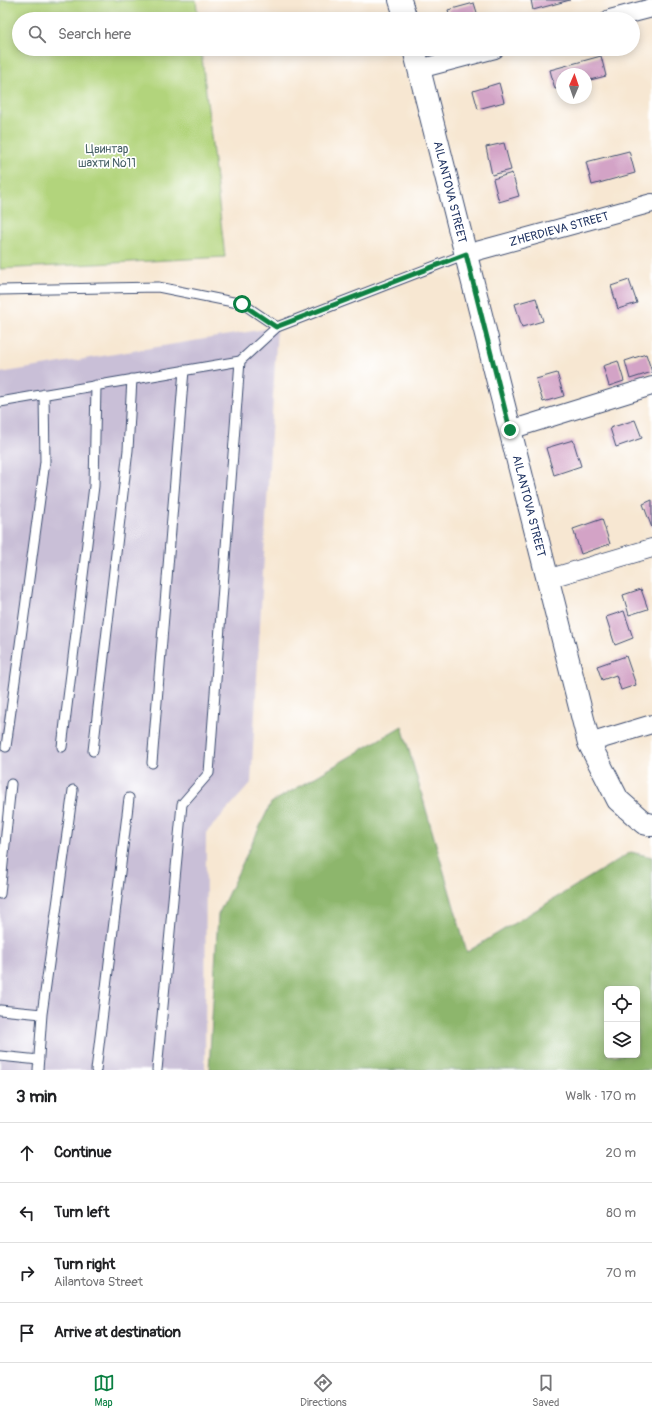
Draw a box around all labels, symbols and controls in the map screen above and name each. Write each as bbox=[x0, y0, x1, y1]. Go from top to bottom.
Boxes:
search box bbox=[12, 12, 640, 56]
icon: search bbox=[26, 23, 48, 45]
text: Search here bbox=[58, 25, 131, 44]
north arrow bbox=[556, 68, 592, 104]
street label: AILANTOVA STREET bbox=[430, 140, 470, 245]
park label: Цвинтар шахти №11 bbox=[78, 142, 136, 171]
street label: ZHERDIEVA STREET bbox=[508, 209, 611, 250]
route start bbox=[233, 295, 251, 313]
route end bbox=[501, 421, 519, 439]
street label: AILANTOVA STREET bbox=[509, 454, 549, 559]
map controls bbox=[604, 986, 640, 1058]
button: locate bbox=[604, 986, 640, 1022]
button: layers bbox=[604, 1022, 640, 1058]
text: 3 min bbox=[16, 1086, 57, 1107]
text: Walk · 170 m bbox=[565, 1088, 636, 1104]
icon: ahead bbox=[16, 1142, 38, 1164]
text: Continue bbox=[54, 1143, 112, 1162]
text: 20 m bbox=[605, 1145, 636, 1161]
icon: left bbox=[16, 1202, 38, 1224]
text: Turn left bbox=[54, 1203, 110, 1222]
text: 80 m bbox=[606, 1205, 636, 1221]
text: Turn right bbox=[54, 1255, 115, 1274]
icon: right bbox=[16, 1262, 38, 1284]
text: 70 m bbox=[606, 1265, 636, 1281]
text: Ailantova Street bbox=[54, 1274, 143, 1290]
icon: arrive bbox=[16, 1322, 38, 1344]
text: Arrive at destination bbox=[54, 1323, 181, 1342]
tab: Map bbox=[93, 1372, 115, 1409]
tab: Directions bbox=[300, 1372, 347, 1409]
tab: Saved bbox=[532, 1372, 559, 1409]

